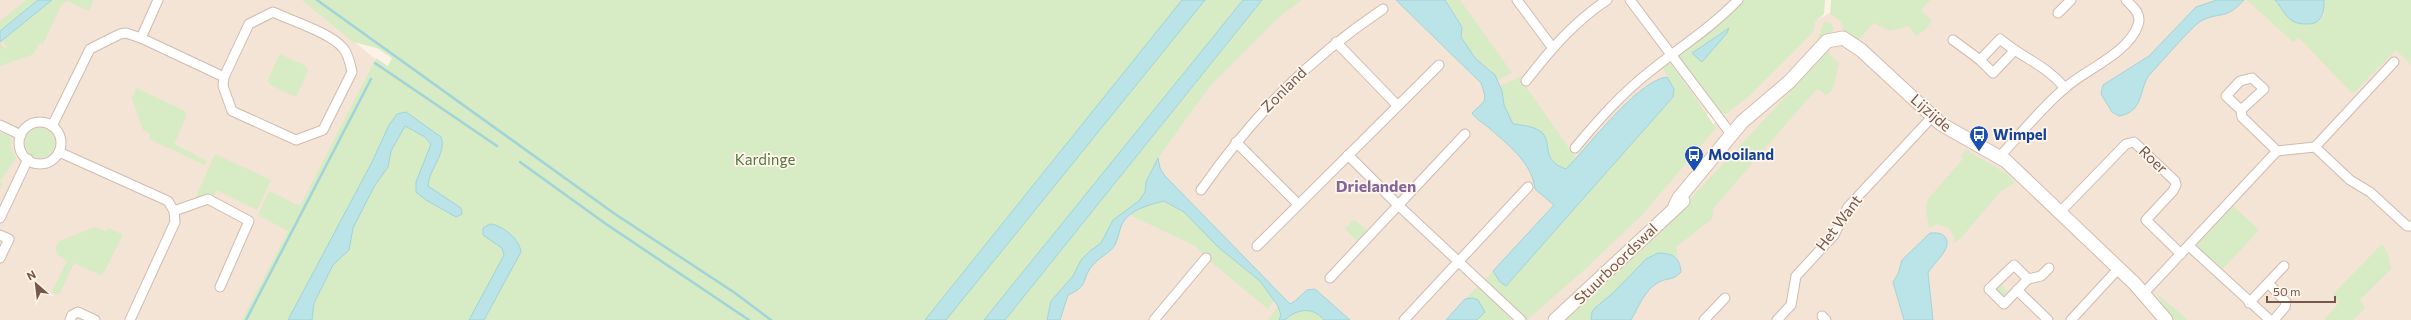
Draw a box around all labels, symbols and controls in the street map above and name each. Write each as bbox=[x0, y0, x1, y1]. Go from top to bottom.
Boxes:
street label: Zonland bbox=[1257, 63, 1310, 116]
street label: Lijzijde bbox=[1908, 90, 1956, 135]
bus stop icon: Wimpel bbox=[1968, 124, 1990, 152]
place label: Wimpel bbox=[1993, 125, 2047, 143]
street label: Roer bbox=[2136, 142, 2172, 177]
bus stop icon: Mooiland bbox=[1683, 144, 1705, 172]
place label: Mooiland bbox=[1708, 145, 1774, 163]
park label: Kardinge bbox=[735, 150, 795, 168]
district label: Drielanden bbox=[1336, 176, 1416, 195]
street label: Het Want bbox=[1811, 191, 1865, 254]
street label: Stuurboordswal bbox=[1570, 219, 1661, 308]
north arrow bbox=[16, 264, 56, 304]
text: N bbox=[24, 267, 38, 282]
scale bar bbox=[2267, 278, 2335, 304]
text: 50 m bbox=[2273, 284, 2301, 298]

